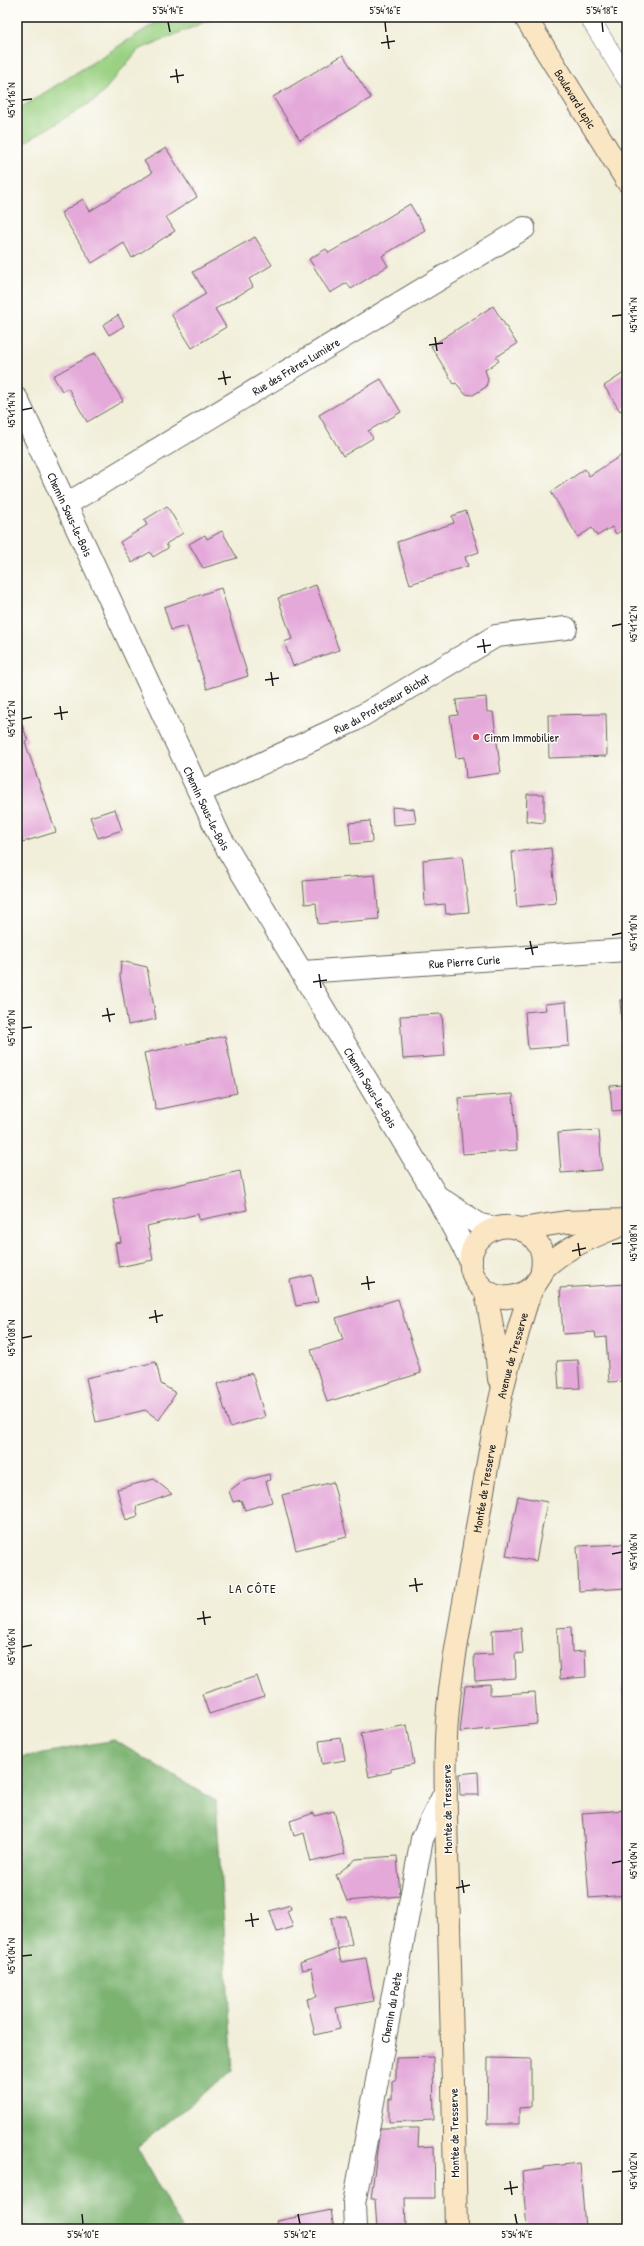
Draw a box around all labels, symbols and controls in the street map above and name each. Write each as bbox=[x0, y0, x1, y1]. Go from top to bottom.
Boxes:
text: 5°54'14"E bbox=[153, 4, 184, 17]
text: 5°54'16"E bbox=[369, 4, 401, 17]
text: 5°54'18"E bbox=[586, 4, 618, 17]
street label: Boulevard Lepic bbox=[551, 66, 601, 132]
text: 45°41'16"N bbox=[5, 82, 18, 118]
text: 45°41'14"N bbox=[627, 297, 640, 333]
street label: Rue des Frères Lumière bbox=[248, 333, 343, 399]
text: 45°41'14"N bbox=[5, 392, 18, 428]
street label: Chemin Sous-le-Bois bbox=[43, 469, 97, 560]
text: 45°41'12"N bbox=[627, 606, 640, 642]
street label: Rue du Professeur Bichat bbox=[331, 669, 433, 737]
text: 45°41'12"N bbox=[5, 701, 18, 737]
place label: Cimm Immobilier bbox=[484, 729, 560, 746]
marker: Cimm Immobilier bbox=[471, 732, 481, 742]
street label: Chemin Sous-le-Bois bbox=[180, 763, 235, 854]
text: 45°41'10"N bbox=[627, 915, 640, 951]
street label: Rue Pierre Curie bbox=[428, 950, 501, 972]
text: 45°41'10"N bbox=[5, 1010, 18, 1046]
street label: Chemin Sous-le-Bois bbox=[340, 1044, 402, 1131]
text: 45°41'08"N bbox=[627, 1225, 640, 1261]
street label: Avenue de Tresserve bbox=[492, 1310, 532, 1400]
text: 45°41'08"N bbox=[5, 1320, 18, 1356]
street label: Montée de Tresserve bbox=[468, 1442, 500, 1534]
text: 45°41'06"N bbox=[627, 1534, 640, 1570]
district label: LA CÔTE bbox=[229, 1579, 277, 1597]
text: 45°41'06"N bbox=[5, 1629, 18, 1665]
street label: Montée de Tresserve bbox=[438, 1764, 456, 1854]
text: 45°41'04"N bbox=[627, 1843, 640, 1879]
text: 45°41'04"N bbox=[5, 1938, 18, 1974]
street label: Chemin du Poète bbox=[376, 1970, 406, 2044]
street label: Montée de Tresserve bbox=[445, 2088, 463, 2178]
text: 45°41'02"N bbox=[627, 2153, 640, 2189]
text: 5°54'10"E bbox=[67, 2228, 99, 2241]
text: 5°54'12"E bbox=[284, 2228, 317, 2241]
text: 5°54'14"E bbox=[502, 2228, 533, 2241]

